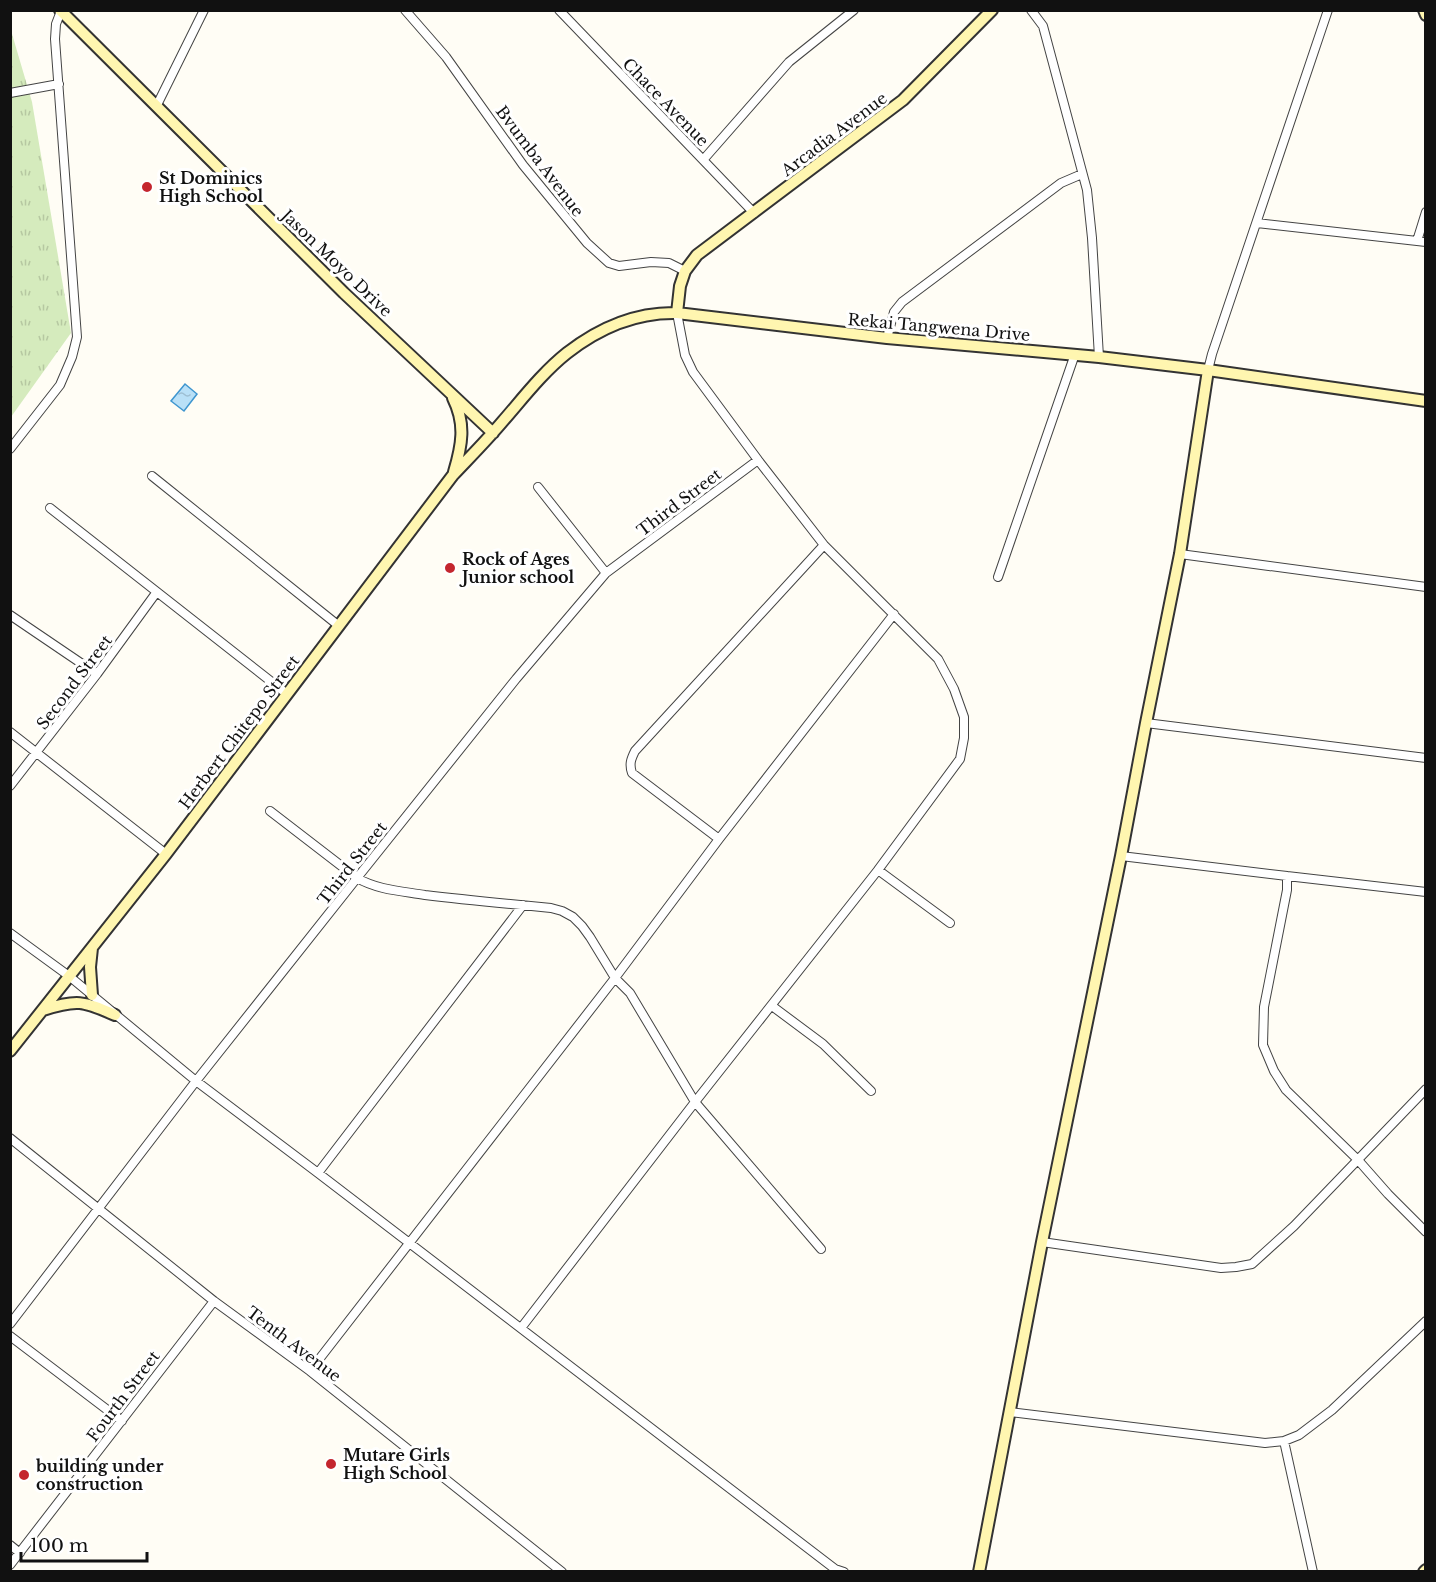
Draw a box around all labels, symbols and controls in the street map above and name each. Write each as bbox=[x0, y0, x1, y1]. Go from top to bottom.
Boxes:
street label: Chace Avenue bbox=[619, 54, 713, 150]
street label: Arcadia Avenue bbox=[776, 88, 891, 181]
street label: Bvumba Avenue bbox=[492, 102, 588, 220]
place label: St Dominics High School bbox=[159, 168, 264, 206]
marker: St Dominics High School bbox=[140, 180, 154, 194]
street label: Jason Moyo Drive bbox=[276, 204, 396, 321]
street label: Rekai Tangwena Drive bbox=[847, 309, 1031, 345]
street label: Third Street bbox=[633, 464, 725, 540]
place label: Rock of Ages Junior school bbox=[459, 549, 575, 587]
marker: Rock of Ages Junior school bbox=[443, 561, 457, 575]
street label: Second Street bbox=[32, 631, 116, 733]
street label: Herbert Chitepo Street bbox=[175, 651, 303, 813]
street label: Third Street bbox=[313, 817, 391, 909]
street label: Tenth Avenue bbox=[243, 1302, 345, 1386]
street label: Fourth Street bbox=[82, 1347, 164, 1445]
place label: Mutare Girls High School bbox=[343, 1445, 450, 1483]
place label: building under construction bbox=[35, 1456, 163, 1494]
marker: Mutare Girls High School bbox=[324, 1457, 338, 1471]
marker: building under construction bbox=[17, 1468, 31, 1482]
scale bar bbox=[21, 1525, 147, 1563]
text: 100 m bbox=[30, 1535, 88, 1557]

